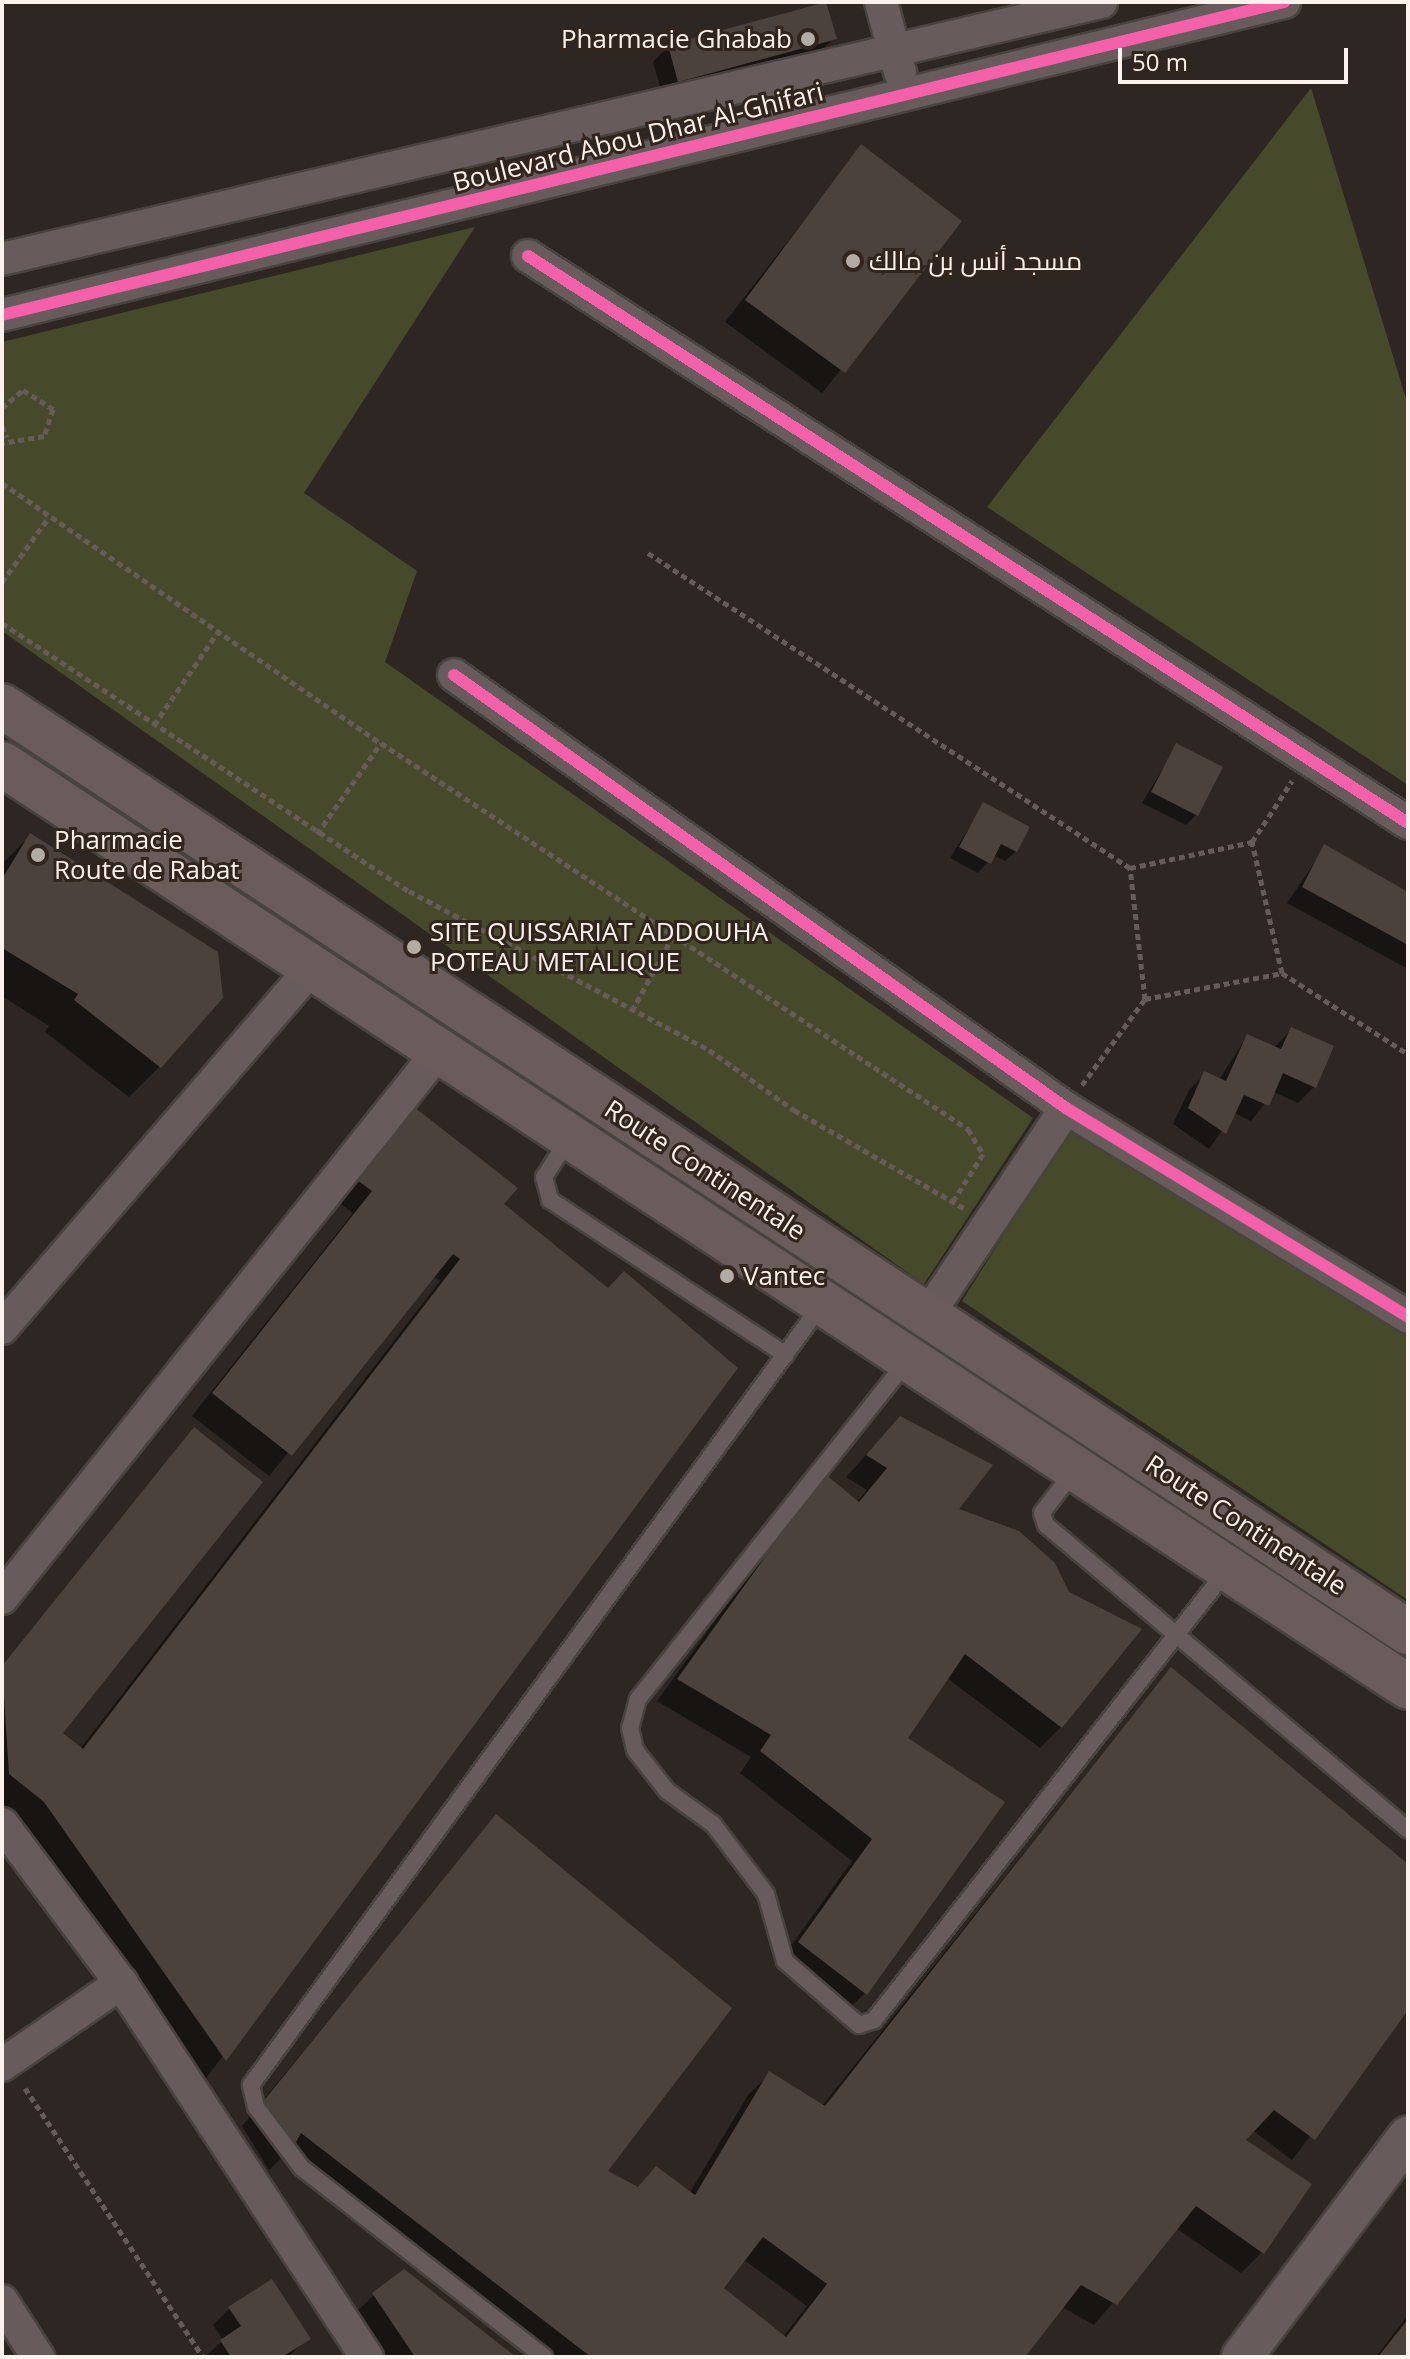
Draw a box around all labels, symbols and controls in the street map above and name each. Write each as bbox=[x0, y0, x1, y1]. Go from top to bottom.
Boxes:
place label: Pharmacie Ghabab bbox=[561, 23, 792, 55]
marker: Pharmacie Ghabab bbox=[799, 30, 817, 48]
scale bar bbox=[1122, 32, 1352, 82]
text: 50 m bbox=[1132, 45, 1188, 78]
street label: Boulevard Abou Dhar Al-Ghifari bbox=[450, 76, 826, 198]
place label: مسجد أنس بن مالك bbox=[869, 245, 1082, 277]
marker: مسجد أنس بن مالك bbox=[844, 252, 862, 270]
place label: Pharmacie Route de Rabat bbox=[54, 824, 240, 886]
marker: Pharmacie Route de Rabat bbox=[29, 846, 47, 864]
place label: SITE QUISSARIAT ADDOUHA POTEAU METALIQUE bbox=[430, 916, 768, 978]
marker: SITE QUISSARIAT ADDOUHA POTEAU METALIQUE bbox=[405, 938, 423, 956]
street label: Route Continentale bbox=[599, 1093, 811, 1247]
place label: Vantec bbox=[743, 1260, 825, 1292]
marker: Vantec bbox=[718, 1267, 736, 1285]
street label: Route Continentale bbox=[1140, 1448, 1352, 1602]

